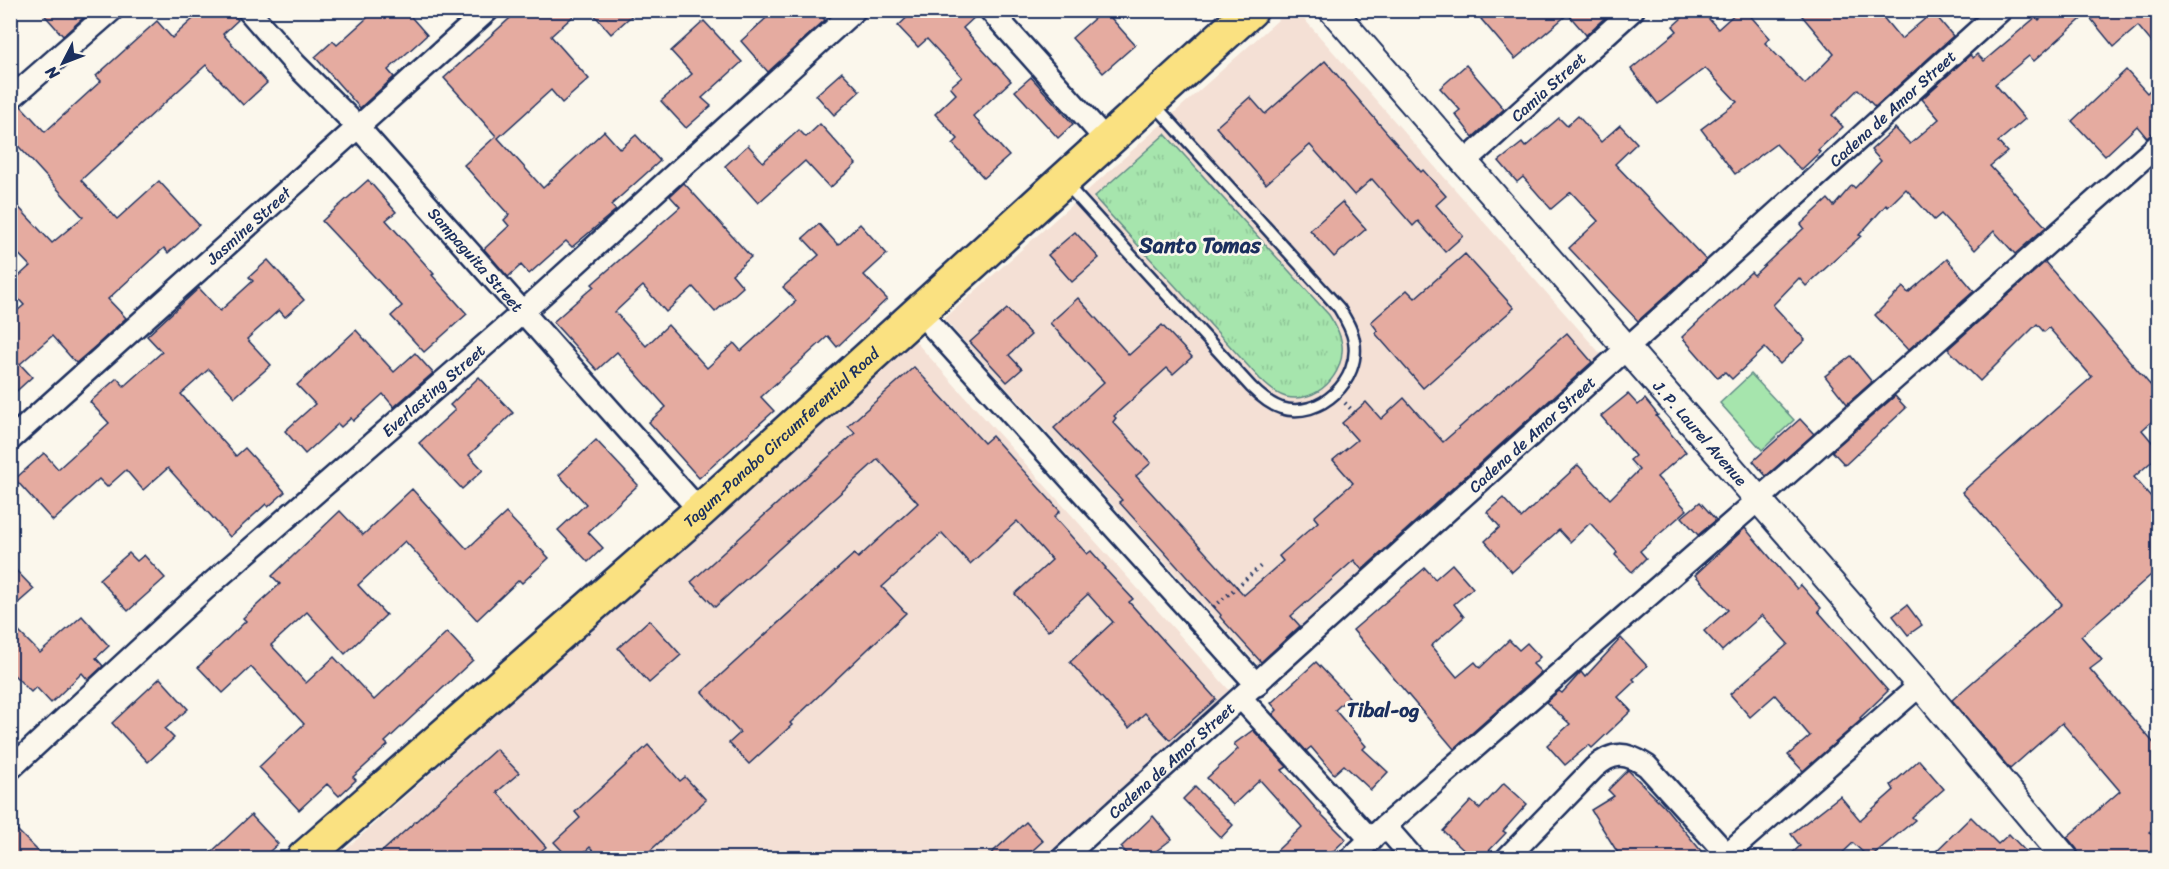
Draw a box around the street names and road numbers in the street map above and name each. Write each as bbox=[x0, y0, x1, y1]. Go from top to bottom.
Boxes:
street label: Cadena de Amor Street bbox=[1822, 42, 1963, 174]
street label: Camia Street bbox=[1503, 45, 1593, 129]
street label: Jasmine Street bbox=[199, 178, 298, 272]
street label: Sampaguita Street bbox=[421, 200, 531, 319]
street label: Everlasting Street bbox=[374, 336, 492, 444]
street label: Tagum-Panabo Circumferential Road bbox=[676, 339, 887, 535]
street label: Cadena de Amor Street bbox=[1461, 368, 1602, 500]
street label: J. P. Laurel Avenue bbox=[1645, 373, 1755, 493]
street label: Cadena de Amor Street bbox=[1101, 694, 1242, 826]

